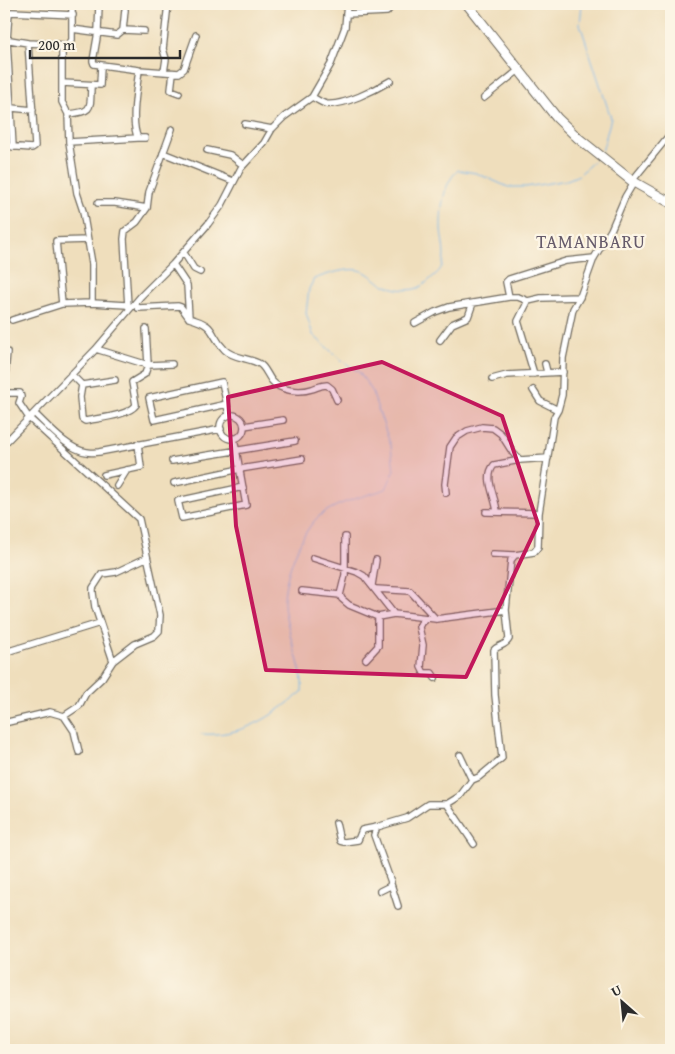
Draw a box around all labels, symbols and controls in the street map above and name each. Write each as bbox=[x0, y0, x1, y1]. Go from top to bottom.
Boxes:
scale bar bbox=[30, 28, 180, 60]
text: 200 m bbox=[38, 34, 76, 55]
district label: TAMANBARU bbox=[536, 228, 646, 255]
north arrow bbox=[598, 976, 648, 1026]
text: U bbox=[607, 979, 625, 1001]

